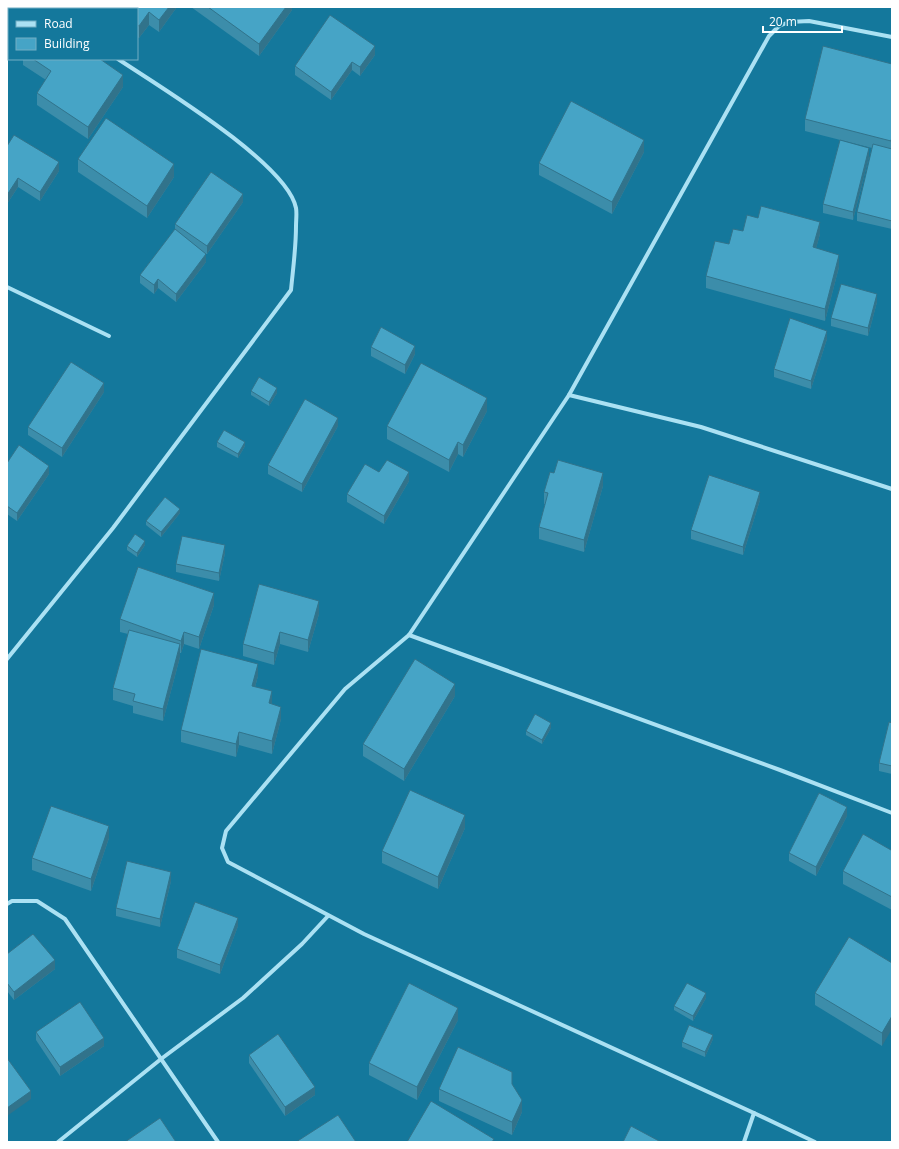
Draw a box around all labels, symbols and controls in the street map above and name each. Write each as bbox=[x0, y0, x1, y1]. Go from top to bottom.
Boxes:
legend bbox=[8, 8, 138, 60]
scale bar bbox=[763, 8, 842, 34]
text: 20 m bbox=[769, 13, 797, 30]
text: Road bbox=[44, 15, 73, 32]
text: Building bbox=[44, 35, 90, 52]

